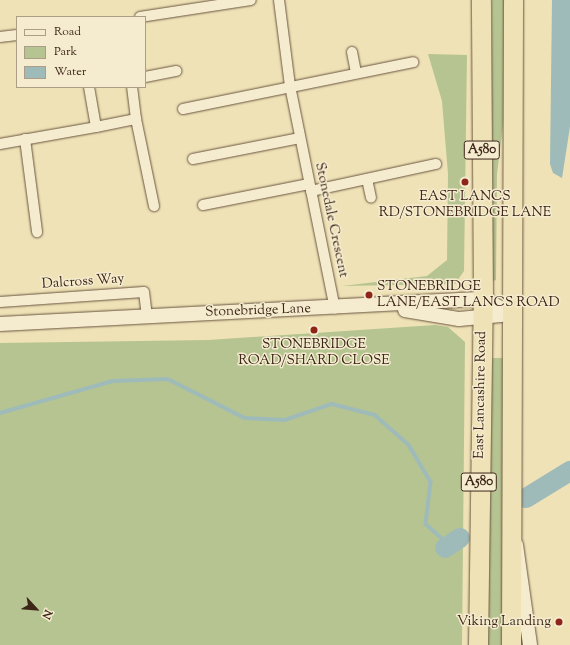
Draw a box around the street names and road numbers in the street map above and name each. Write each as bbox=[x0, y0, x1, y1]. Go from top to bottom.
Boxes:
road number: A580 bbox=[463, 139, 501, 161]
street label: Stonedale Crescent bbox=[311, 161, 351, 279]
street label: Dalcross Way bbox=[41, 271, 125, 293]
street label: Stonebridge Lane bbox=[205, 301, 311, 321]
street label: East Lancashire Road bbox=[471, 331, 491, 459]
road number: A580 bbox=[460, 471, 498, 493]

